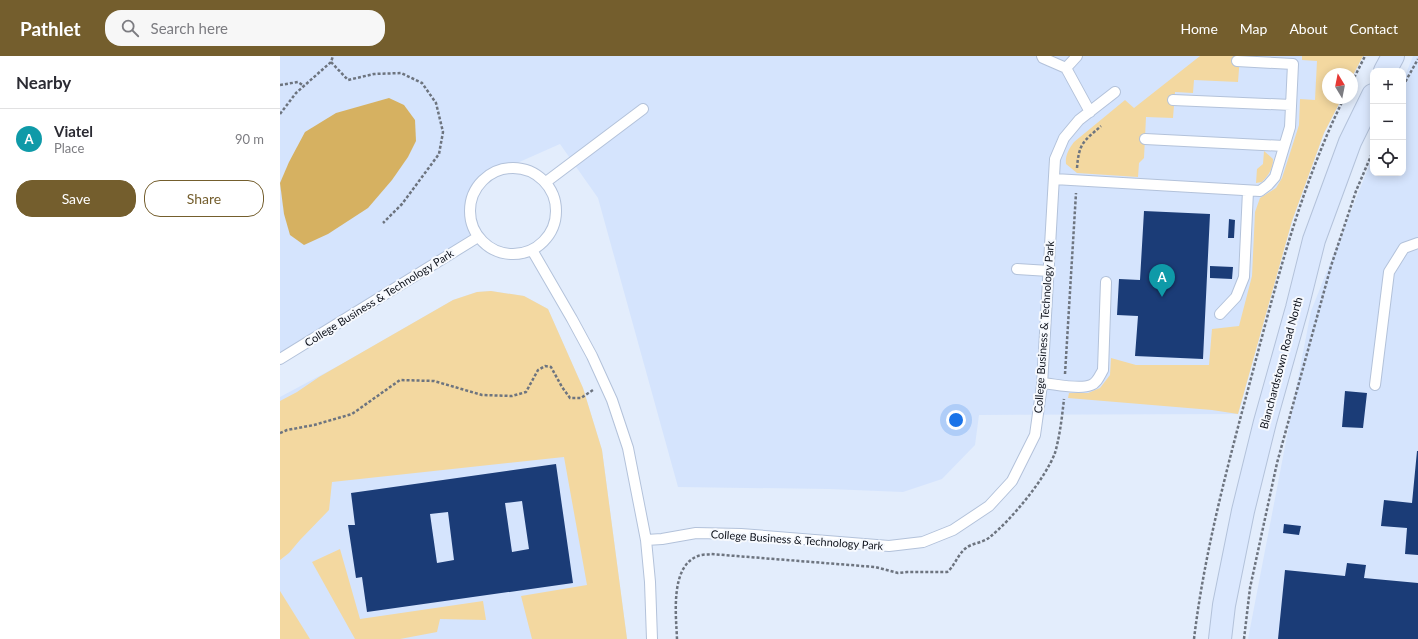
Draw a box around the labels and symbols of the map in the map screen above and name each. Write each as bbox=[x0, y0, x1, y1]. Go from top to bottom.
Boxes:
north arrow bbox=[1322, 68, 1358, 104]
street label: College Business & Technology Park bbox=[1031, 240, 1056, 414]
street label: College Business & Technology Park bbox=[302, 246, 456, 349]
pin: A bbox=[1149, 264, 1175, 297]
street label: Blanchardstown Road North bbox=[1257, 295, 1304, 430]
your location bbox=[946, 410, 966, 430]
street label: College Business & Technology Park bbox=[710, 527, 884, 552]

